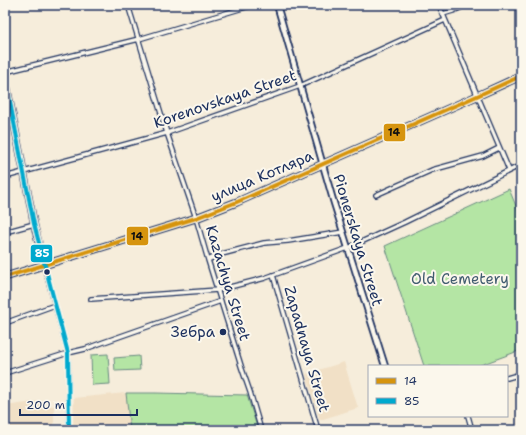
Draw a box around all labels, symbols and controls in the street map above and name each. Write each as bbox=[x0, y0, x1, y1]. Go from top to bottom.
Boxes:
street label: Korenovskaya Street bbox=[151, 65, 299, 133]
line badge: 14 bbox=[383, 123, 406, 142]
text: 14 bbox=[388, 125, 401, 140]
street label: улица Котляра bbox=[208, 145, 317, 207]
street label: Pionerskaya Street bbox=[328, 172, 388, 308]
street label: Kazachya Street bbox=[201, 223, 255, 343]
line badge: 14 bbox=[126, 226, 149, 246]
text: 14 bbox=[131, 229, 144, 244]
line badge: 85 bbox=[30, 244, 53, 263]
text: 85 bbox=[35, 246, 49, 261]
unlabelled marker bbox=[42, 267, 52, 277]
park label: Old Cemetery bbox=[411, 269, 509, 289]
street label: Zapadnaya Street bbox=[279, 284, 335, 414]
place label: Зебра bbox=[171, 322, 216, 342]
marker: Зебра bbox=[218, 327, 228, 337]
legend bbox=[368, 365, 508, 417]
text: 14 bbox=[404, 373, 417, 389]
scale bar bbox=[20, 391, 137, 417]
text: 85 bbox=[404, 393, 419, 409]
text: 200 m bbox=[26, 397, 65, 413]

